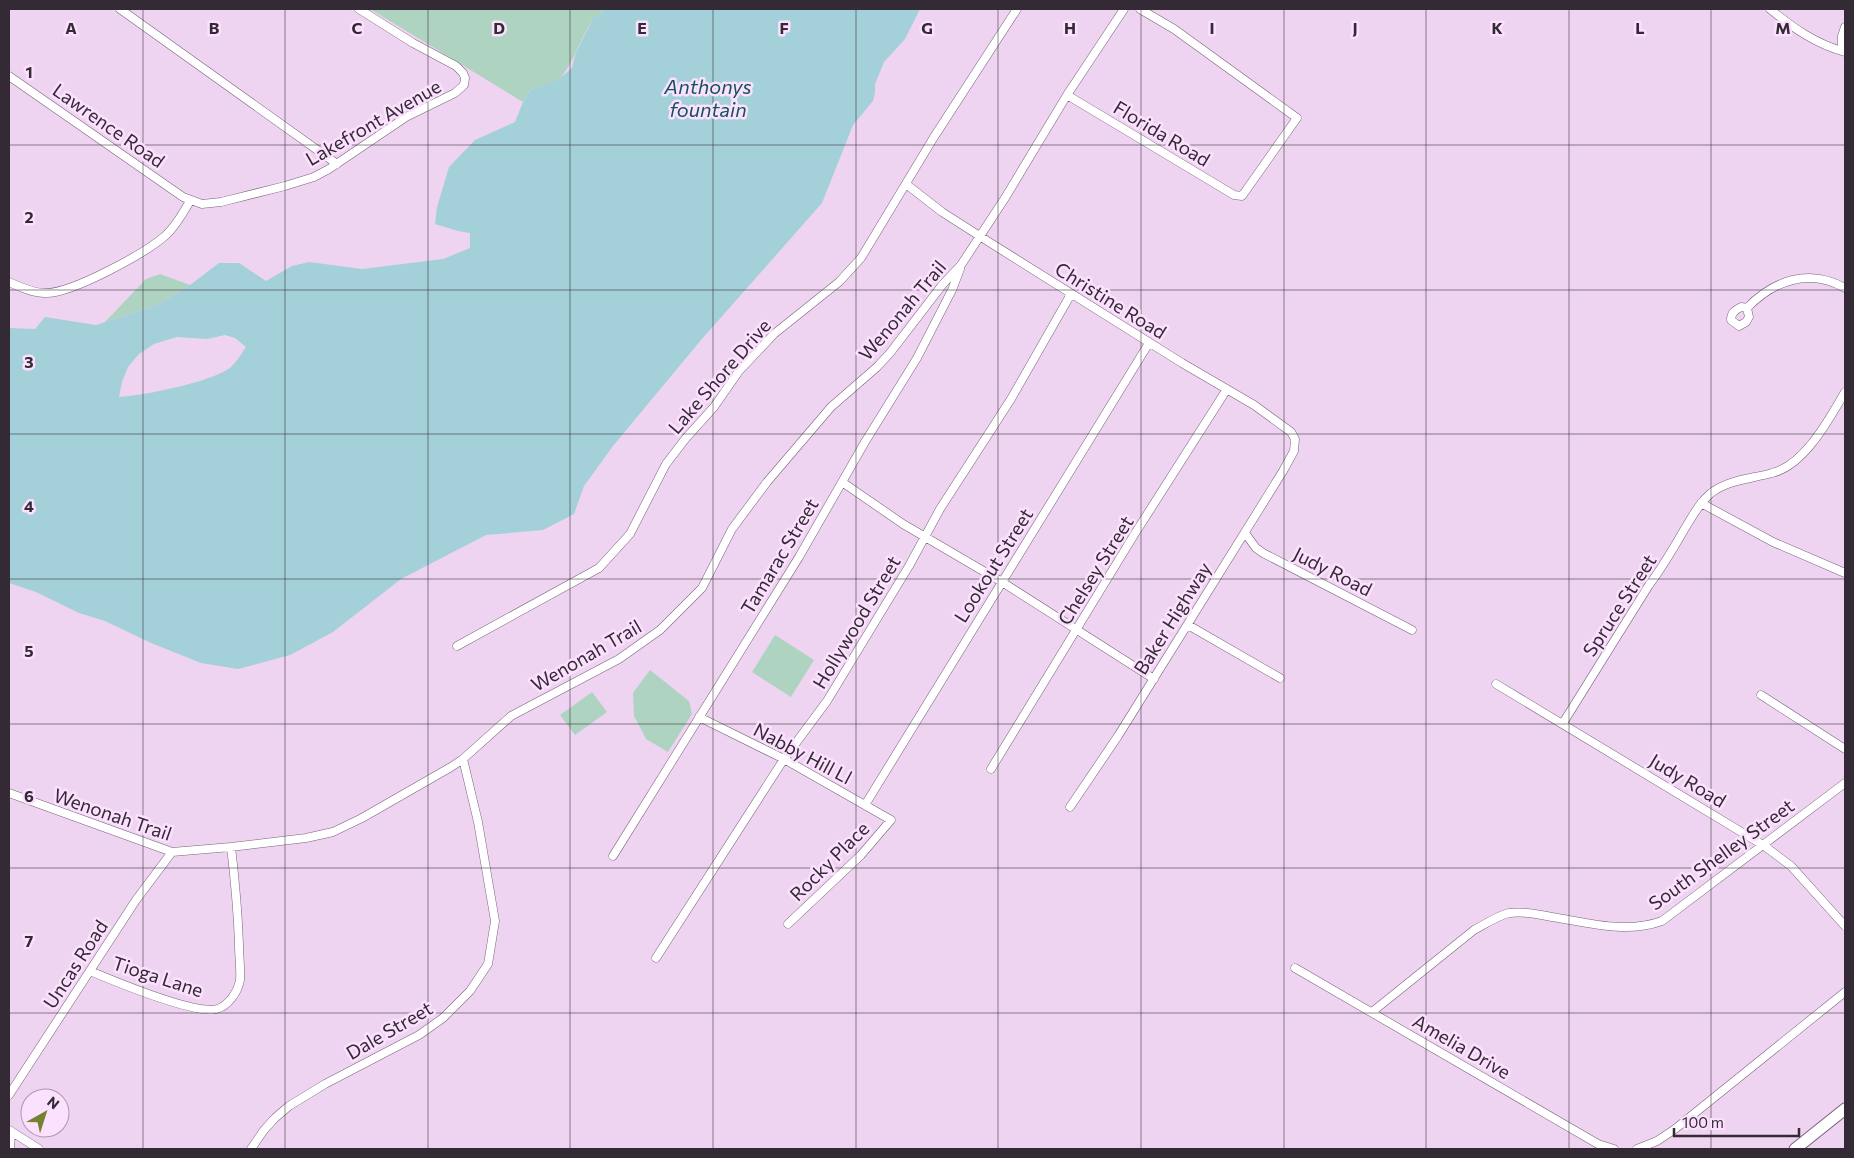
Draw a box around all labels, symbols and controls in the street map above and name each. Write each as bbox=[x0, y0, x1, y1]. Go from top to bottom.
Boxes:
text: A bbox=[65, 18, 77, 37]
text: B bbox=[209, 18, 220, 37]
text: C bbox=[352, 18, 363, 37]
text: D bbox=[493, 18, 505, 37]
text: E bbox=[637, 18, 647, 37]
text: F bbox=[779, 18, 789, 37]
text: G bbox=[921, 18, 933, 37]
text: H bbox=[1064, 18, 1076, 37]
text: I bbox=[1209, 18, 1215, 37]
text: J bbox=[1352, 18, 1358, 37]
text: K bbox=[1491, 18, 1503, 37]
text: L bbox=[1635, 18, 1645, 37]
text: M bbox=[1775, 18, 1791, 37]
text: 1 bbox=[25, 62, 33, 81]
street label: Lakefront Avenue bbox=[301, 74, 445, 170]
water label: Anthonys fountain bbox=[663, 74, 752, 121]
street label: Lawrence Road bbox=[49, 78, 169, 172]
street label: Florida Road bbox=[1110, 95, 1214, 171]
text: 2 bbox=[24, 207, 34, 226]
street label: Wenonah Trail bbox=[854, 255, 950, 365]
street label: Christine Road bbox=[1051, 257, 1171, 343]
street label: Lake Shore Drive bbox=[663, 314, 775, 438]
text: 3 bbox=[24, 352, 34, 371]
street label: Tamarac Street bbox=[735, 494, 823, 618]
text: 4 bbox=[24, 496, 34, 515]
street label: Lookout Street bbox=[949, 503, 1037, 626]
street label: Chelsey Street bbox=[1052, 511, 1138, 629]
street label: Judy Road bbox=[1290, 541, 1376, 601]
street label: Spruce Street bbox=[1577, 549, 1661, 660]
street label: Hollywood Street bbox=[807, 551, 905, 693]
street label: Baker Highway bbox=[1128, 558, 1216, 678]
street label: Wenonah Trail bbox=[527, 614, 645, 696]
text: 5 bbox=[24, 641, 34, 660]
street label: Nabby Hill Ll bbox=[750, 717, 856, 789]
street label: Judy Road bbox=[1646, 748, 1730, 812]
street label: Wenonah Trail bbox=[51, 783, 175, 845]
text: 6 bbox=[24, 786, 34, 805]
street label: South Shelley Street bbox=[1644, 793, 1798, 914]
street label: Rocky Place bbox=[785, 817, 873, 905]
street label: Uncas Road bbox=[38, 915, 112, 1013]
text: 7 bbox=[25, 931, 34, 950]
street label: Tioga Lane bbox=[110, 951, 206, 1001]
street label: Dale Street bbox=[342, 996, 437, 1064]
street label: Amelia Drive bbox=[1409, 1009, 1515, 1083]
north arrow bbox=[20, 1088, 70, 1138]
text: N bbox=[44, 1093, 63, 1112]
scale bar bbox=[1674, 1106, 1799, 1138]
text: 100 m bbox=[1682, 1113, 1724, 1131]

